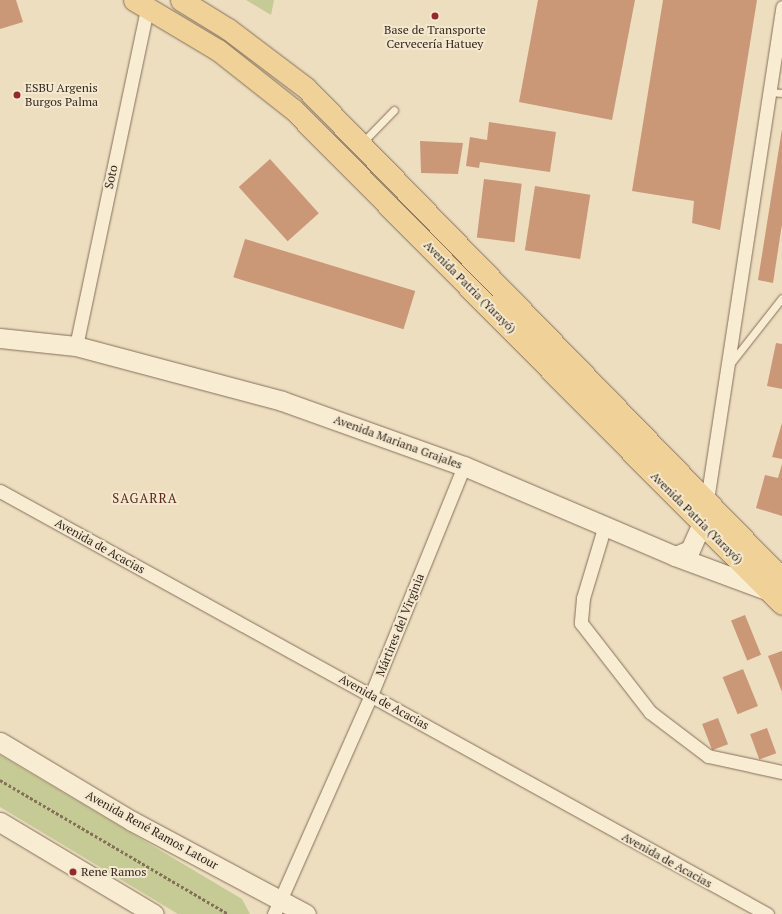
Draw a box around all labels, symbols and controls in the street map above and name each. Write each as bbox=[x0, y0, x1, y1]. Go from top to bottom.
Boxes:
marker: Base de Transporte Cervecería Hatuey bbox=[430, 11, 440, 21]
place label: Base de Transporte Cervecería Hatuey bbox=[384, 23, 486, 51]
place label: ESBU Argenis Burgos Palma bbox=[25, 81, 98, 109]
marker: ESBU Argenis Burgos Palma bbox=[12, 90, 22, 100]
street label: Soto bbox=[101, 164, 121, 190]
street label: Avenida Patria (Yarayó) bbox=[421, 238, 519, 336]
street label: Avenida Mariana Grajales bbox=[332, 412, 464, 472]
street label: Avenida Patria (Yarayó) bbox=[648, 469, 746, 567]
district label: SAGARRA bbox=[112, 490, 178, 506]
street label: Avenida de Acacias bbox=[52, 515, 148, 577]
street label: Mártires del Virginia bbox=[373, 571, 427, 679]
street label: Avenida de Acacias bbox=[336, 671, 432, 733]
street label: Avenida René Ramos Latour bbox=[83, 788, 221, 872]
street label: Avenida de Acacias bbox=[619, 829, 715, 891]
place label: Rene Ramos bbox=[81, 865, 146, 879]
marker: Rene Ramos bbox=[68, 867, 78, 877]

